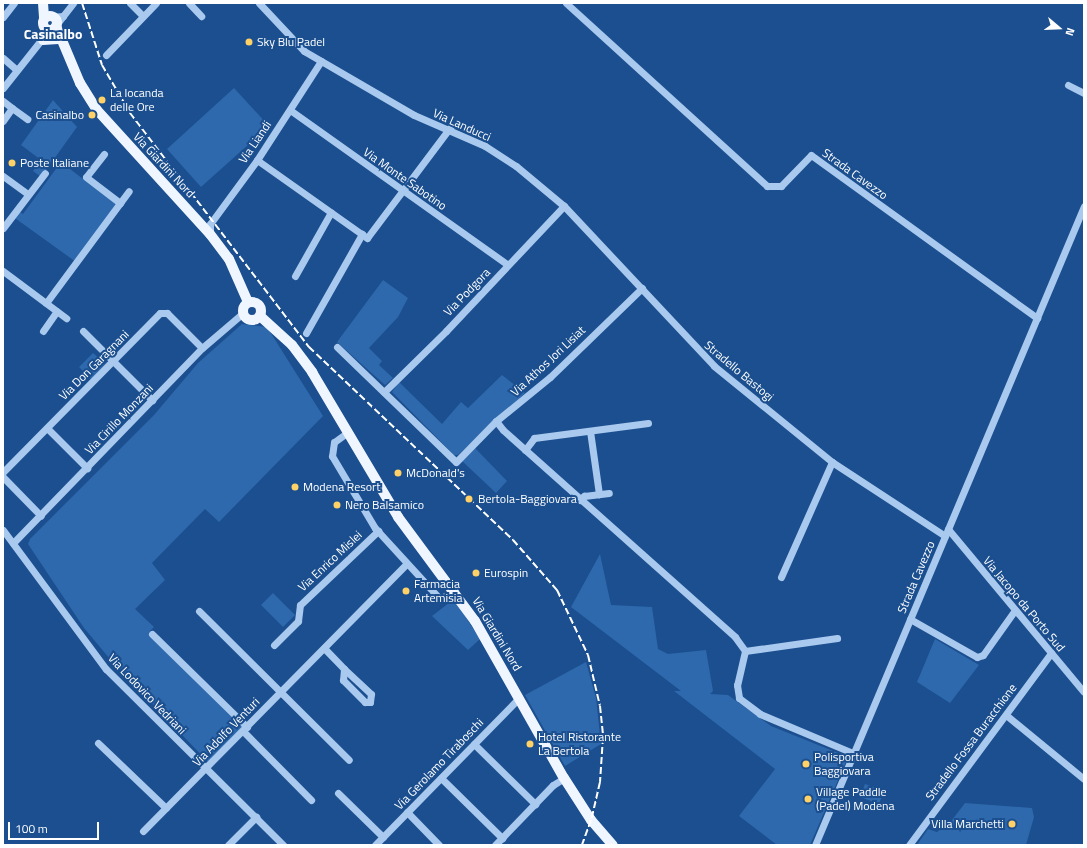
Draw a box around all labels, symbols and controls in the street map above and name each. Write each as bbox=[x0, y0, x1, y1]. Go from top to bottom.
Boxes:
north arrow bbox=[1039, 8, 1079, 48]
district label: Casinalbo bbox=[24, 26, 82, 42]
text: N bbox=[1062, 26, 1079, 38]
place label: Sky Blu Padel bbox=[257, 35, 325, 49]
marker: Sky Blu Padel bbox=[244, 37, 254, 47]
place label: La locanda delle Ore bbox=[110, 86, 164, 114]
marker: La locanda delle Ore bbox=[97, 95, 107, 105]
street label: Via Landucci bbox=[431, 106, 493, 144]
place label: Casinalbo bbox=[35, 108, 84, 122]
marker: Casinalbo bbox=[87, 110, 97, 120]
street label: Via Liandi bbox=[236, 118, 274, 166]
street label: Via Giardini Nord bbox=[130, 129, 198, 201]
street label: Via Monte Sabotino bbox=[360, 145, 450, 213]
street label: Strada Cavezzo bbox=[820, 145, 890, 203]
place label: Poste Italiane bbox=[20, 156, 89, 170]
marker: Poste Italiane bbox=[7, 158, 17, 168]
street label: Via Podgora bbox=[441, 265, 493, 319]
street label: Via Athos Jori Lisiat bbox=[508, 323, 588, 399]
street label: Via Don Garagnani bbox=[56, 327, 132, 403]
street label: Stradello Bastogi bbox=[701, 338, 777, 404]
street label: Via Cirillo Monzani bbox=[82, 381, 156, 457]
place label: McDonald's bbox=[406, 466, 465, 480]
marker: McDonald's bbox=[393, 468, 403, 478]
place label: Modena Resort bbox=[303, 480, 380, 494]
marker: Modena Resort bbox=[290, 482, 300, 492]
place label: Bertola-Baggiovara bbox=[478, 492, 577, 506]
marker: Bertola-Baggiovara bbox=[463, 493, 475, 505]
place label: Nero Balsamico bbox=[345, 498, 424, 512]
marker: Nero Balsamico bbox=[332, 500, 342, 510]
street label: Via Enrico Mislei bbox=[295, 528, 365, 594]
street label: Strada Cavezzo bbox=[894, 539, 938, 615]
street label: Via Jacopo da Porto Sud bbox=[980, 554, 1068, 654]
place label: Eurospin bbox=[484, 566, 528, 580]
marker: Eurospin bbox=[471, 568, 481, 578]
place label: Farmacia Artemisia bbox=[414, 577, 462, 605]
marker: Farmacia Artemisia bbox=[401, 586, 411, 596]
street label: Via Giardini Nord bbox=[469, 594, 525, 674]
street label: Via Lodovico Vedriani bbox=[105, 651, 189, 737]
street label: Stradello Fossa Buracchione bbox=[922, 681, 1020, 803]
street label: Via Adolfo Venturi bbox=[190, 695, 262, 769]
street label: Via Gerolamo Tiraboschi bbox=[392, 715, 486, 813]
place label: Hotel Ristorante La Bertola bbox=[538, 730, 621, 758]
marker: Hotel Ristorante La Bertola bbox=[525, 739, 535, 749]
place label: Polisportiva Baggiovara bbox=[814, 750, 874, 778]
marker: Polisportiva Baggiovara bbox=[801, 759, 811, 769]
place label: Village Paddle (Padel) Modena bbox=[816, 785, 894, 813]
marker: Village Paddle (Padel) Modena bbox=[803, 794, 813, 804]
scale bar bbox=[10, 814, 101, 840]
place label: Villa Marchetti bbox=[931, 817, 1004, 831]
text: 100 m bbox=[15, 819, 48, 838]
marker: Villa Marchetti bbox=[1007, 819, 1017, 829]

